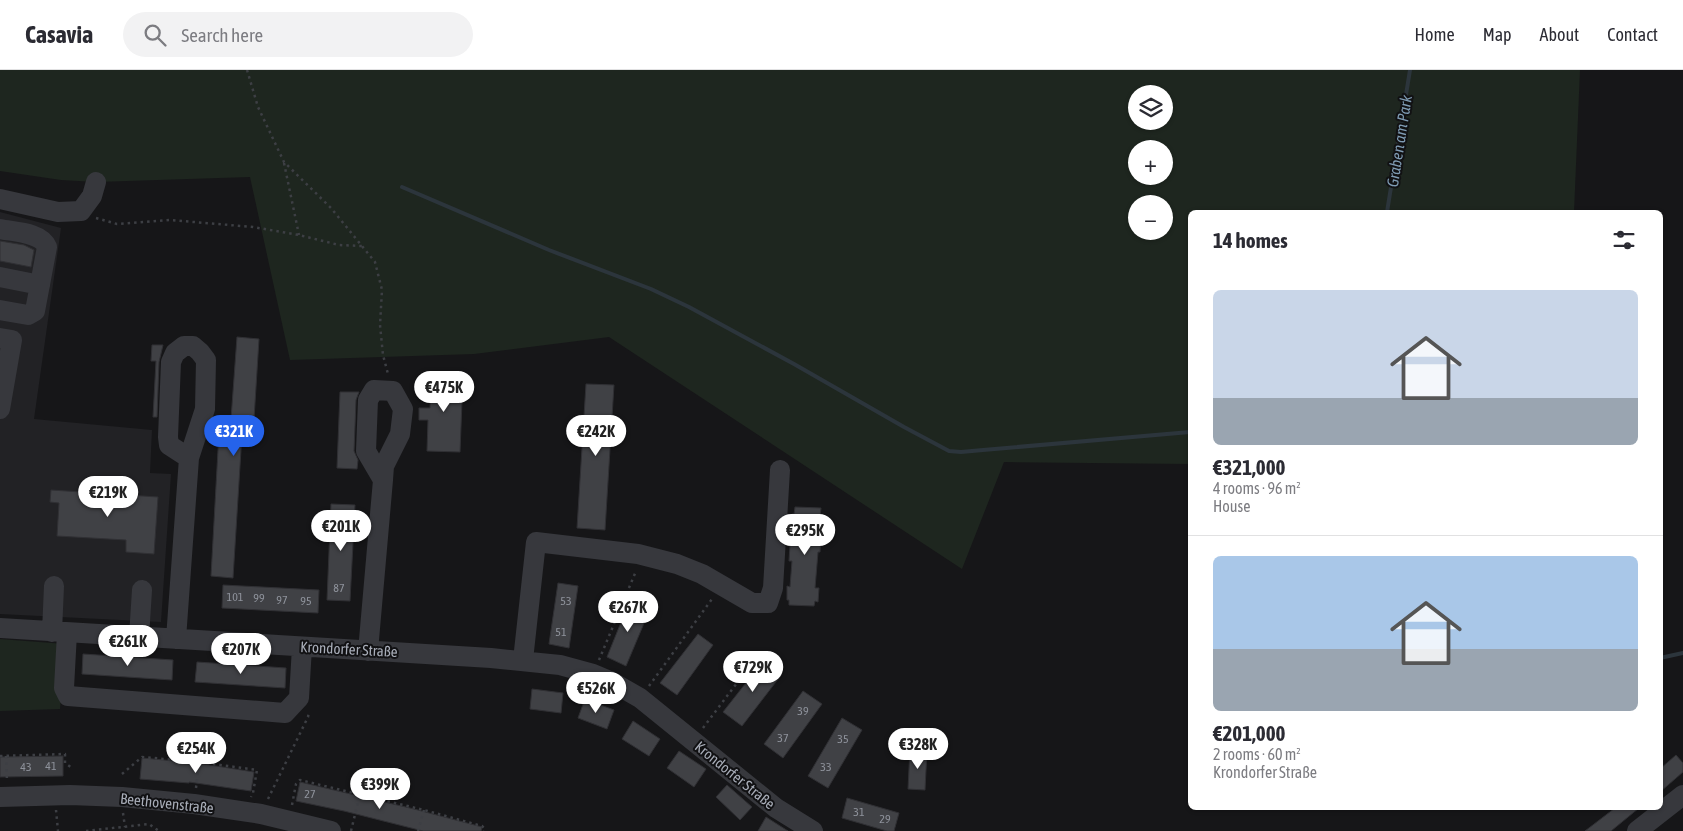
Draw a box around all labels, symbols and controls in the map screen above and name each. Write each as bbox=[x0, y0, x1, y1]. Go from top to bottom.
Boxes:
search box bbox=[123, 12, 473, 57]
text: Casavia bbox=[25, 21, 93, 48]
icon: search bbox=[141, 21, 169, 49]
text: Search here bbox=[181, 24, 263, 46]
text: Home bbox=[1415, 24, 1455, 45]
text: Map bbox=[1483, 24, 1512, 45]
text: About bbox=[1540, 24, 1579, 45]
text: Contact bbox=[1607, 24, 1658, 45]
map controls bbox=[1128, 85, 1173, 240]
button: layers bbox=[1128, 85, 1173, 130]
water label: Graben am Park bbox=[1383, 93, 1415, 188]
button: + bbox=[1128, 140, 1173, 185]
button: − bbox=[1128, 195, 1173, 240]
icon: filters bbox=[1610, 226, 1638, 254]
text: 14 homes bbox=[1213, 228, 1288, 252]
icon: home bbox=[1381, 323, 1471, 413]
pin: €475K bbox=[409, 370, 479, 413]
text: €475K bbox=[425, 378, 463, 396]
pin: €321K bbox=[199, 414, 269, 457]
pin: €242K bbox=[561, 414, 631, 457]
text: €321K bbox=[215, 422, 253, 440]
text: €242K bbox=[577, 422, 615, 440]
text: €321,000 bbox=[1213, 455, 1285, 479]
pin: €219K bbox=[73, 476, 143, 518]
text: 4 rooms · 96 m² bbox=[1213, 479, 1301, 497]
text: €219K bbox=[89, 483, 127, 501]
text: House bbox=[1213, 497, 1250, 515]
pin: €201K bbox=[306, 510, 376, 552]
pin: €295K bbox=[770, 514, 840, 556]
text: €201K bbox=[322, 517, 360, 535]
text: €295K bbox=[786, 521, 824, 539]
house number: 87 bbox=[333, 581, 345, 595]
icon: home bbox=[1381, 588, 1471, 678]
house number: 101 bbox=[227, 590, 244, 604]
pin: €267K bbox=[593, 590, 663, 633]
house number: 99 bbox=[253, 591, 265, 605]
house number: 97 bbox=[276, 593, 288, 607]
house number: 95 bbox=[300, 594, 312, 608]
house number: 53 bbox=[560, 594, 572, 608]
text: €267K bbox=[609, 598, 647, 616]
pin: €261K bbox=[93, 624, 163, 667]
house number: 51 bbox=[555, 625, 567, 639]
text: €261K bbox=[109, 632, 147, 650]
pin: €207K bbox=[206, 632, 276, 675]
street label: Krondorfer Straße bbox=[300, 638, 398, 660]
text: €207K bbox=[222, 640, 260, 658]
pin: €729K bbox=[718, 650, 788, 693]
text: €729K bbox=[734, 658, 772, 676]
pin: €526K bbox=[561, 672, 631, 714]
text: €526K bbox=[577, 679, 615, 697]
house number: 39 bbox=[797, 704, 809, 718]
text: €201,000 bbox=[1213, 721, 1285, 745]
pin: €328K bbox=[883, 728, 953, 770]
house number: 37 bbox=[777, 731, 789, 745]
pin: €254K bbox=[161, 732, 231, 774]
house number: 35 bbox=[837, 732, 849, 746]
text: €328K bbox=[899, 735, 937, 753]
street label: Krondorfer Straße bbox=[692, 738, 778, 812]
text: €254K bbox=[177, 739, 215, 757]
text: 2 rooms · 60 m² bbox=[1213, 745, 1301, 763]
house number: 41 bbox=[45, 759, 57, 773]
house number: 43 bbox=[20, 760, 32, 774]
house number: 33 bbox=[820, 760, 832, 774]
text: Krondorfer Straße bbox=[1213, 763, 1317, 781]
pin: €399K bbox=[345, 768, 415, 810]
text: €399K bbox=[361, 775, 399, 793]
house number: 27 bbox=[304, 787, 316, 801]
street label: Beethovenstraße bbox=[119, 790, 215, 816]
house number: 31 bbox=[853, 805, 865, 819]
house number: 29 bbox=[879, 812, 891, 826]

